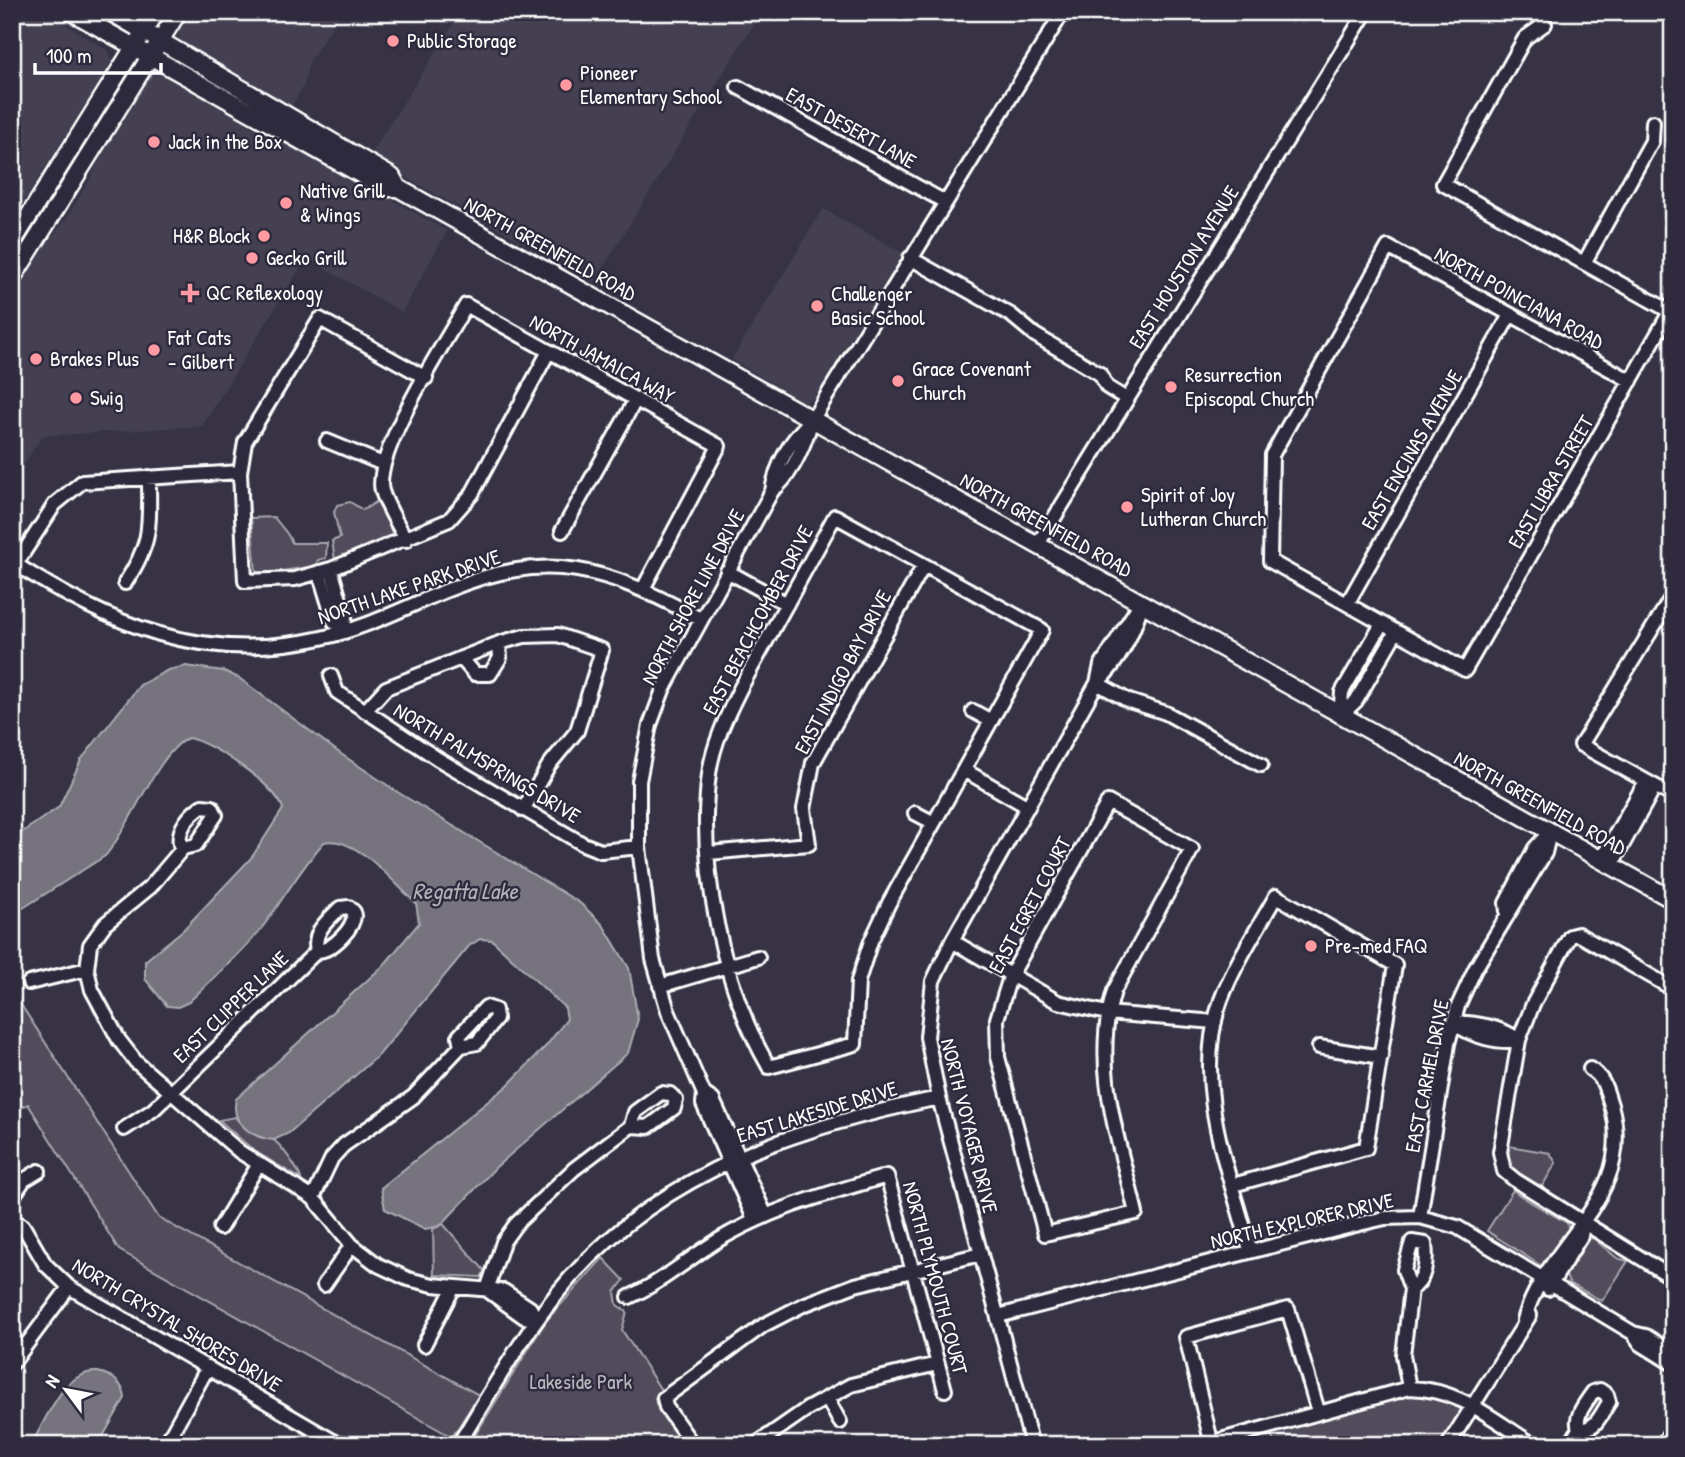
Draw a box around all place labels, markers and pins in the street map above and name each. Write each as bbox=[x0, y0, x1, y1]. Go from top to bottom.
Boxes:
place label: Public Storage bbox=[407, 26, 517, 55]
marker: Public Storage bbox=[385, 33, 401, 49]
place label: Pioneer Elementary School bbox=[580, 58, 722, 111]
marker: Pioneer Elementary School bbox=[558, 77, 574, 93]
place label: Jack in the Box bbox=[168, 127, 282, 156]
marker: Jack in the Box bbox=[146, 134, 162, 150]
place label: Native Grill & Wings bbox=[300, 176, 386, 229]
marker: Native Grill & Wings bbox=[278, 195, 294, 211]
place label: H&R Block bbox=[173, 221, 250, 250]
marker: H&R Block bbox=[256, 228, 272, 244]
place label: Gecko Grill bbox=[266, 243, 347, 272]
marker: Gecko Grill bbox=[244, 250, 260, 266]
place label: QC Reflexology bbox=[206, 278, 323, 307]
place label: Challenger Basic School bbox=[831, 279, 925, 332]
marker: QC Reflexology bbox=[180, 283, 200, 303]
marker: Challenger Basic School bbox=[809, 298, 825, 314]
place label: Fat Cats - Gilbert bbox=[167, 323, 235, 376]
marker: Fat Cats - Gilbert bbox=[146, 342, 162, 358]
place label: Brakes Plus bbox=[50, 344, 139, 373]
marker: Brakes Plus bbox=[28, 351, 44, 367]
place label: Grace Covenant Church bbox=[912, 354, 1032, 407]
place label: Resurrection Episcopal Church bbox=[1185, 360, 1314, 413]
marker: Grace Covenant Church bbox=[890, 373, 906, 389]
marker: Resurrection Episcopal Church bbox=[1163, 379, 1179, 395]
place label: Swig bbox=[90, 383, 123, 412]
marker: Swig bbox=[68, 390, 84, 406]
place label: Spirit of Joy Lutheran Church bbox=[1141, 480, 1266, 533]
marker: Spirit of Joy Lutheran Church bbox=[1119, 499, 1135, 515]
place label: Pre-med FAQ bbox=[1325, 931, 1428, 960]
marker: Pre-med FAQ bbox=[1303, 938, 1319, 954]

